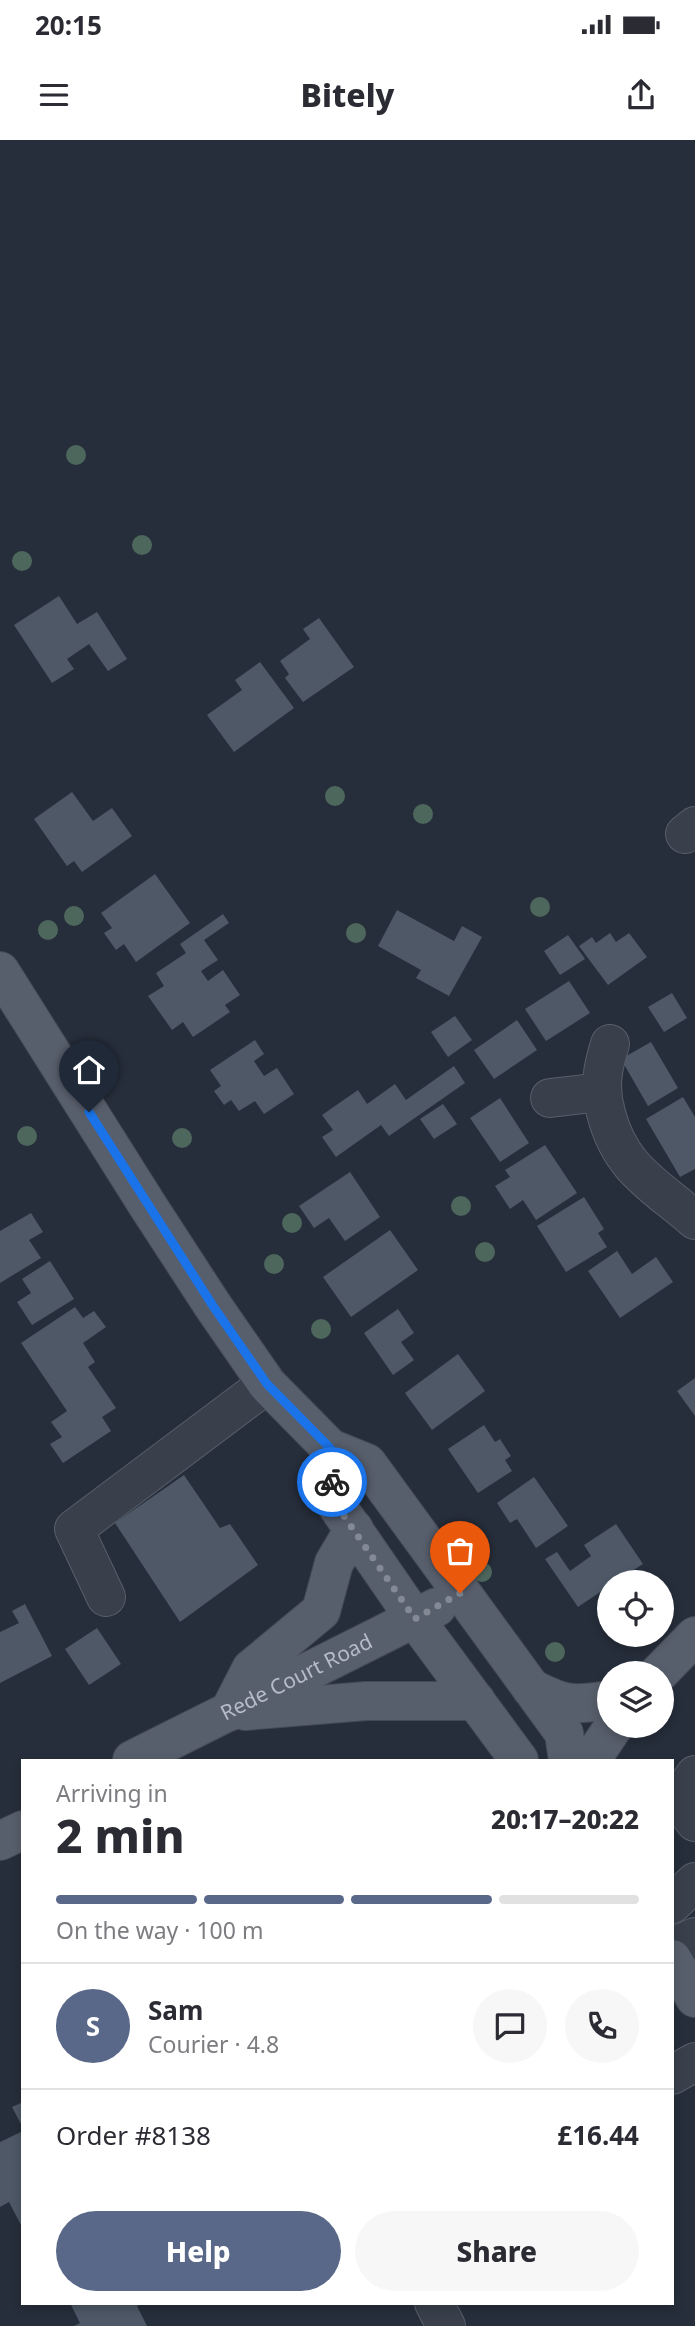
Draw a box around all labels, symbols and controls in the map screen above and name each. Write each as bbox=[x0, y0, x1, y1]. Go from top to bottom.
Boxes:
text: 20:15 bbox=[35, 7, 102, 43]
text: Bitely bbox=[301, 73, 394, 116]
icon: menu bbox=[35, 76, 73, 114]
icon: share bbox=[622, 76, 660, 114]
pin bbox=[59, 1040, 119, 1112]
icon: home bbox=[70, 1051, 108, 1089]
courier bbox=[297, 1447, 367, 1517]
icon: bike bbox=[313, 1463, 351, 1501]
pin bbox=[430, 1521, 490, 1593]
icon: bag bbox=[441, 1532, 479, 1570]
map controls bbox=[597, 1570, 674, 1738]
button: locate bbox=[597, 1570, 674, 1647]
street label: Rede Court Road bbox=[215, 1627, 377, 1726]
button: layers bbox=[597, 1661, 674, 1738]
text: Arriving in bbox=[56, 1777, 168, 1809]
text: 20:17–20:22 bbox=[491, 1801, 639, 1837]
text: 2 min bbox=[56, 1804, 185, 1866]
text: On the way · 100 m bbox=[56, 1914, 263, 1946]
button: chat bbox=[473, 1989, 547, 2063]
button: phone bbox=[565, 1989, 639, 2063]
text: Sam bbox=[148, 1992, 203, 2028]
text: S bbox=[86, 2008, 100, 2044]
text: Courier · 4.8 bbox=[148, 2028, 279, 2060]
text: Order #8138 bbox=[56, 2117, 211, 2153]
text: £16.44 bbox=[557, 2117, 639, 2153]
button: Help bbox=[56, 2211, 341, 2291]
button: Share bbox=[355, 2211, 639, 2291]

